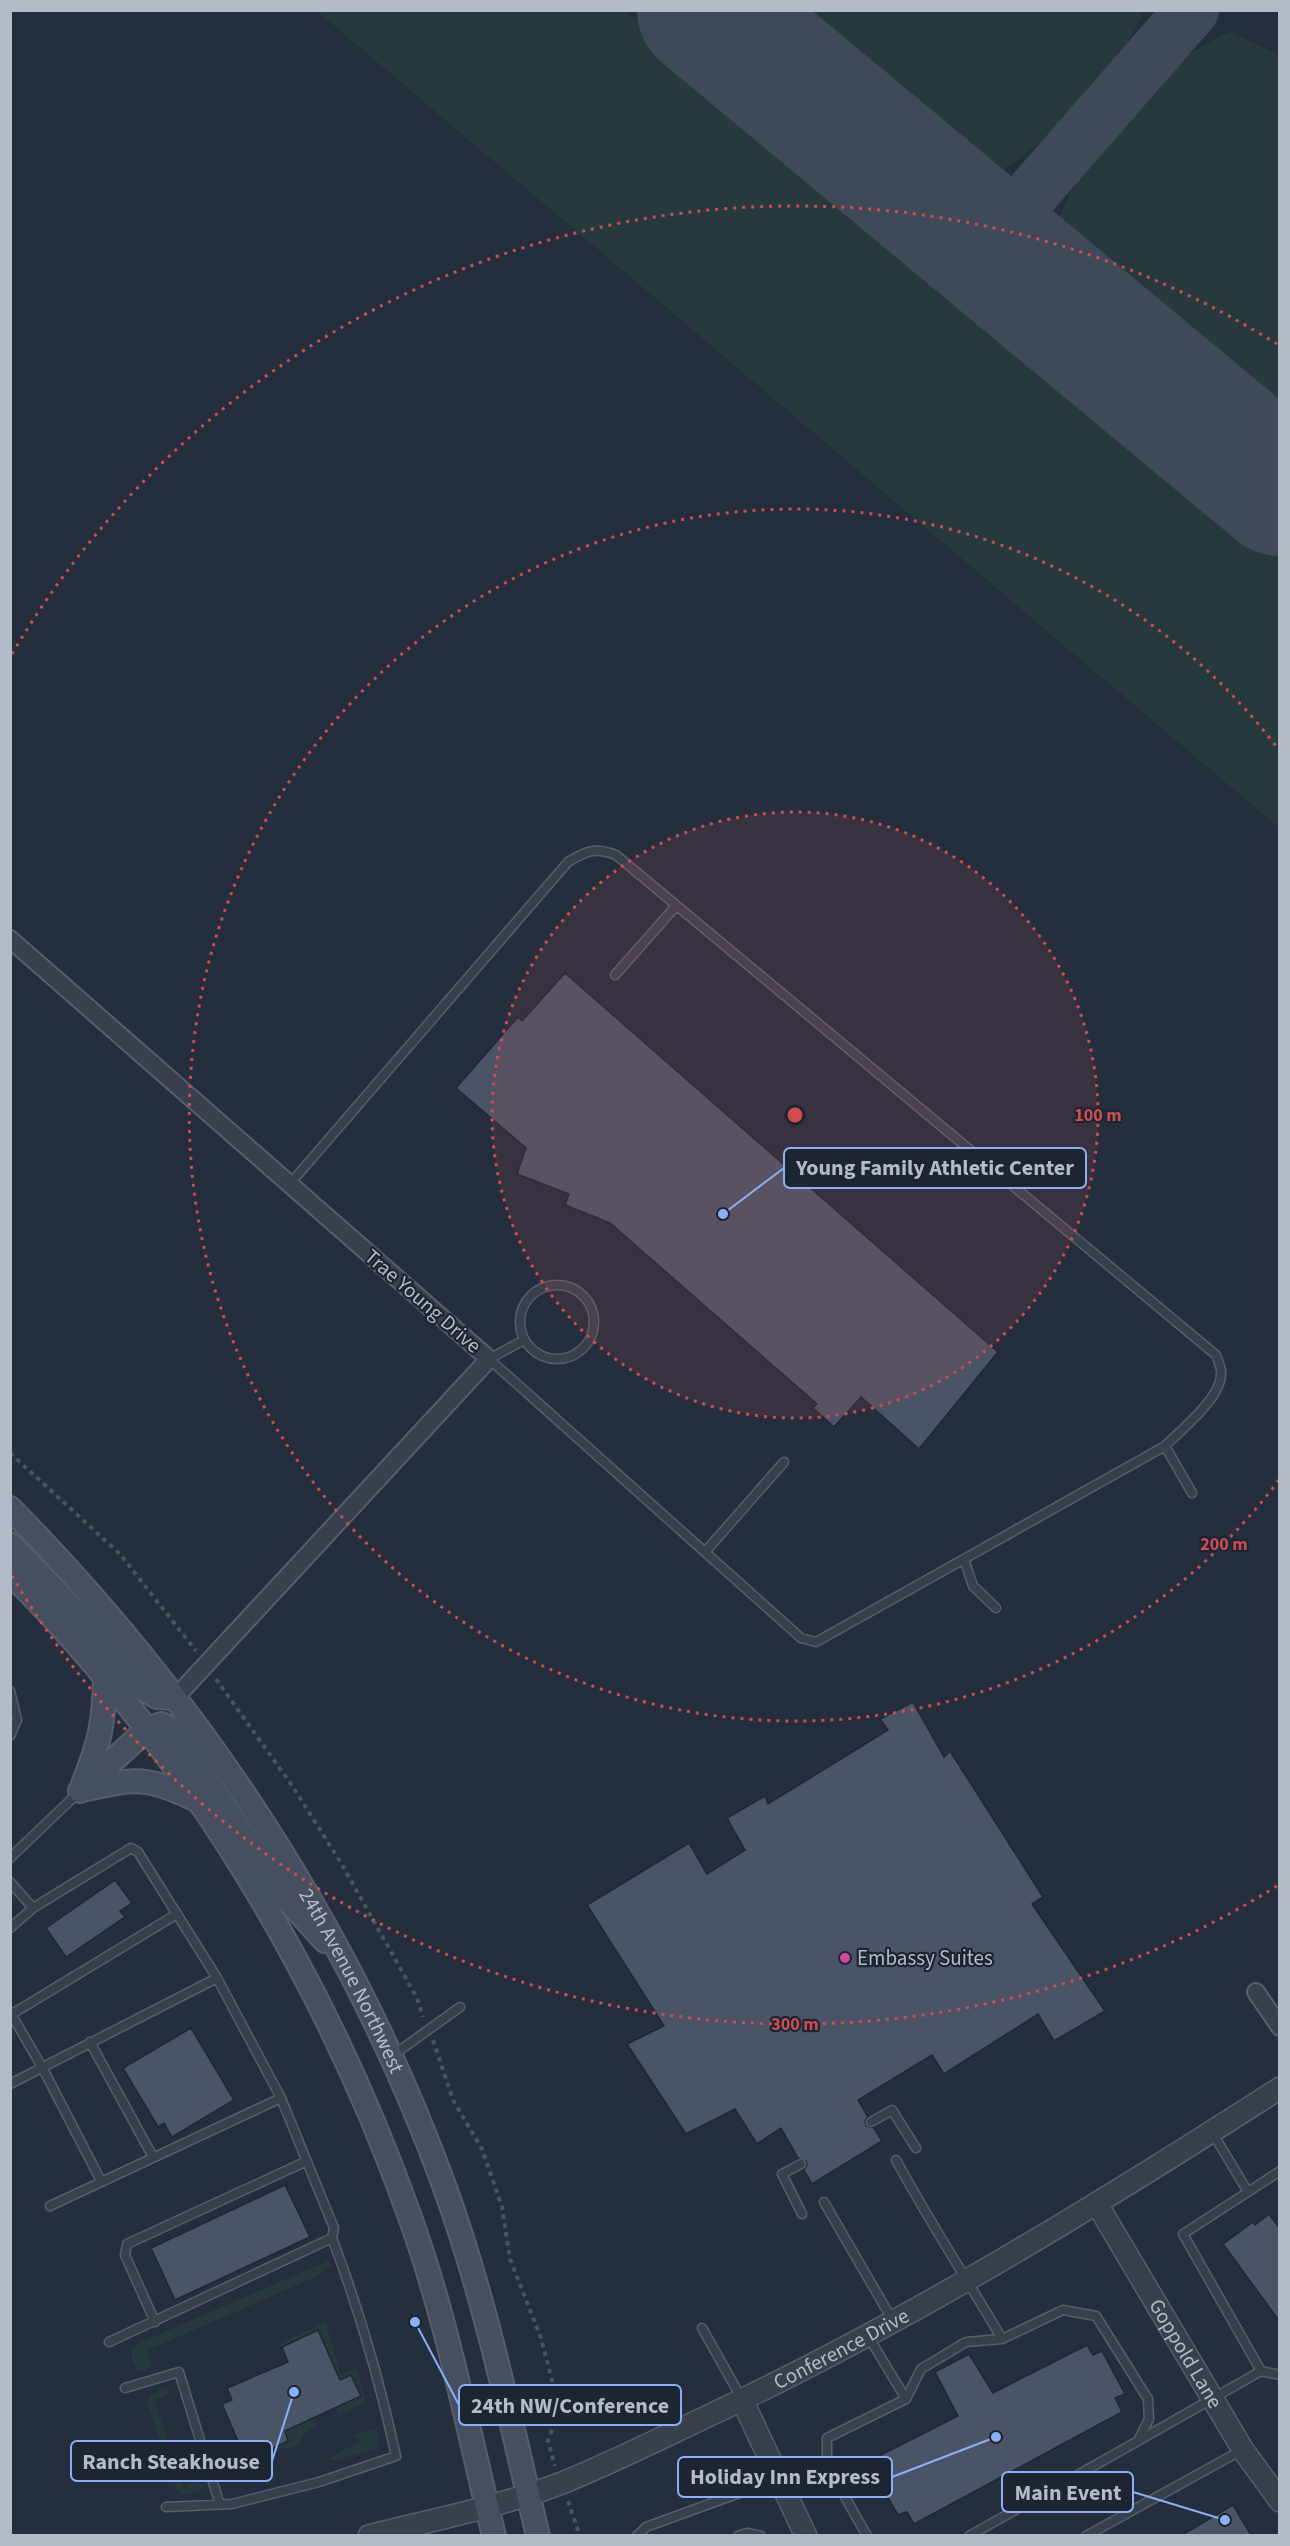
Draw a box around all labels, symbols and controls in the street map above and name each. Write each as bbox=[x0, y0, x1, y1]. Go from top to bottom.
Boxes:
text: 100 m bbox=[1074, 1103, 1122, 1128]
centre of rings bbox=[785, 1105, 805, 1125]
callout: Young Family Athletic Center bbox=[784, 1148, 1086, 1188]
text: Young Family Athletic Center bbox=[795, 1152, 1074, 1184]
street label: Trae Young Drive bbox=[358, 1242, 488, 1360]
text: 200 m bbox=[1200, 1532, 1248, 1557]
street label: 24th Avenue Northwest bbox=[292, 1883, 412, 2078]
place label: Embassy Suites bbox=[857, 1943, 993, 1973]
marker: Embassy Suites bbox=[838, 1951, 852, 1965]
text: 300 m bbox=[771, 2012, 819, 2037]
street label: Goppold Lane bbox=[1142, 2293, 1230, 2414]
street label: Conference Drive bbox=[768, 2301, 914, 2397]
callout: 24th NW/Conference bbox=[459, 2385, 681, 2425]
text: 24th NW/Conference bbox=[471, 2390, 669, 2422]
callout: Ranch Steakhouse bbox=[71, 2441, 272, 2481]
text: Ranch Steakhouse bbox=[82, 2446, 260, 2478]
callout: Holiday Inn Express bbox=[678, 2457, 892, 2497]
text: Holiday Inn Express bbox=[690, 2461, 880, 2493]
callout: Main Event bbox=[1002, 2472, 1133, 2512]
text: Main Event bbox=[1015, 2477, 1122, 2509]

